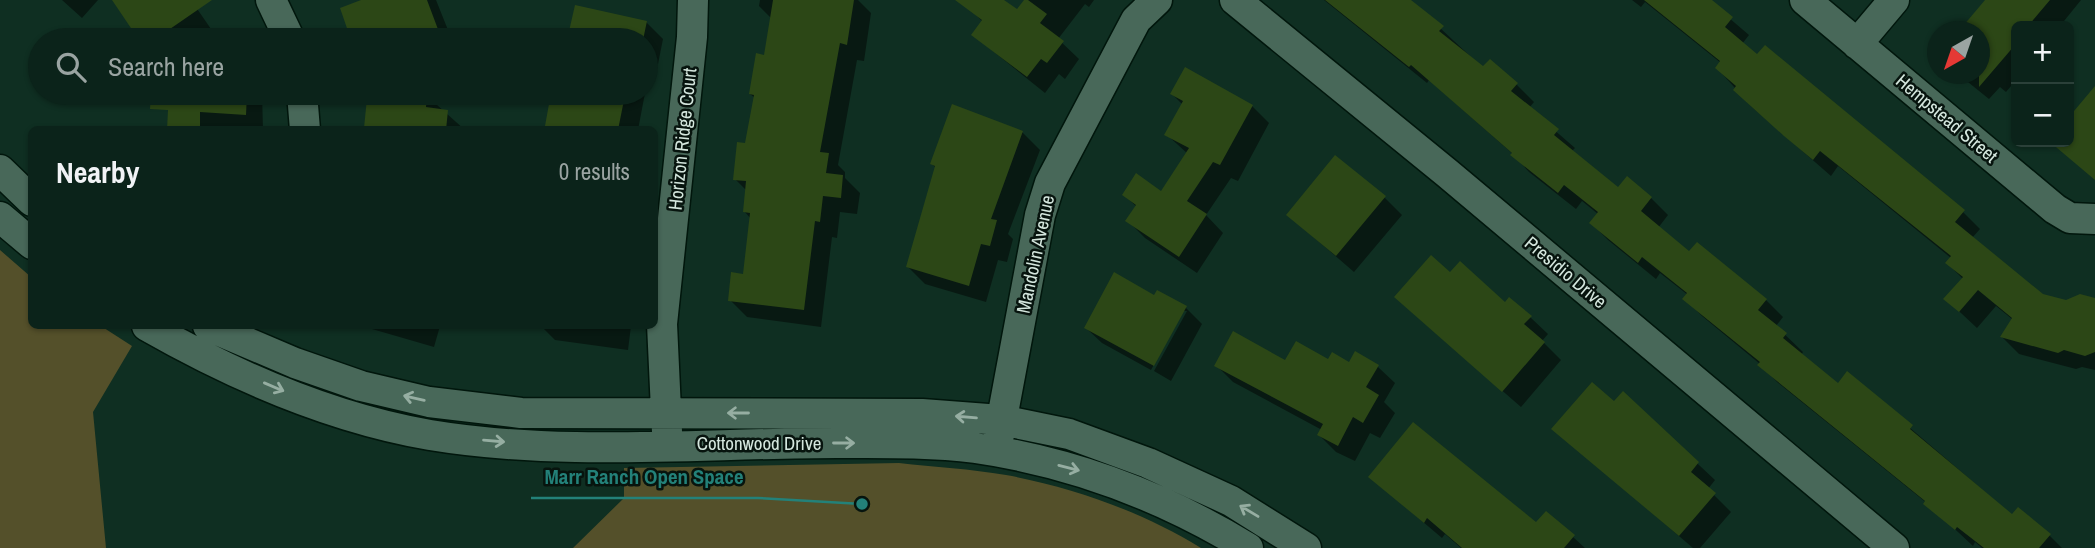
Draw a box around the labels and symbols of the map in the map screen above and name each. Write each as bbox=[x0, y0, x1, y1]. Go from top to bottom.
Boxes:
north arrow bbox=[1927, 21, 1990, 84]
street label: Horizon Ridge Court bbox=[662, 66, 702, 211]
street label: Hempstead Street bbox=[1891, 68, 2004, 169]
street label: Mandolin Avenue bbox=[1010, 193, 1060, 315]
street label: Presidio Drive bbox=[1519, 230, 1613, 314]
one-way arrow bbox=[263, 381, 284, 394]
one-way arrow bbox=[403, 391, 426, 404]
one-way arrow bbox=[727, 406, 750, 420]
one-way arrow bbox=[955, 410, 977, 423]
street label: Cottonwood Drive bbox=[697, 430, 821, 456]
one-way arrow bbox=[482, 435, 505, 448]
one-way arrow bbox=[832, 436, 855, 450]
callout: Marr Ranch Open Space bbox=[531, 456, 758, 498]
text: Marr Ranch Open Space bbox=[544, 462, 744, 491]
one-way arrow bbox=[1057, 462, 1080, 475]
one-way arrow bbox=[1239, 504, 1259, 518]

